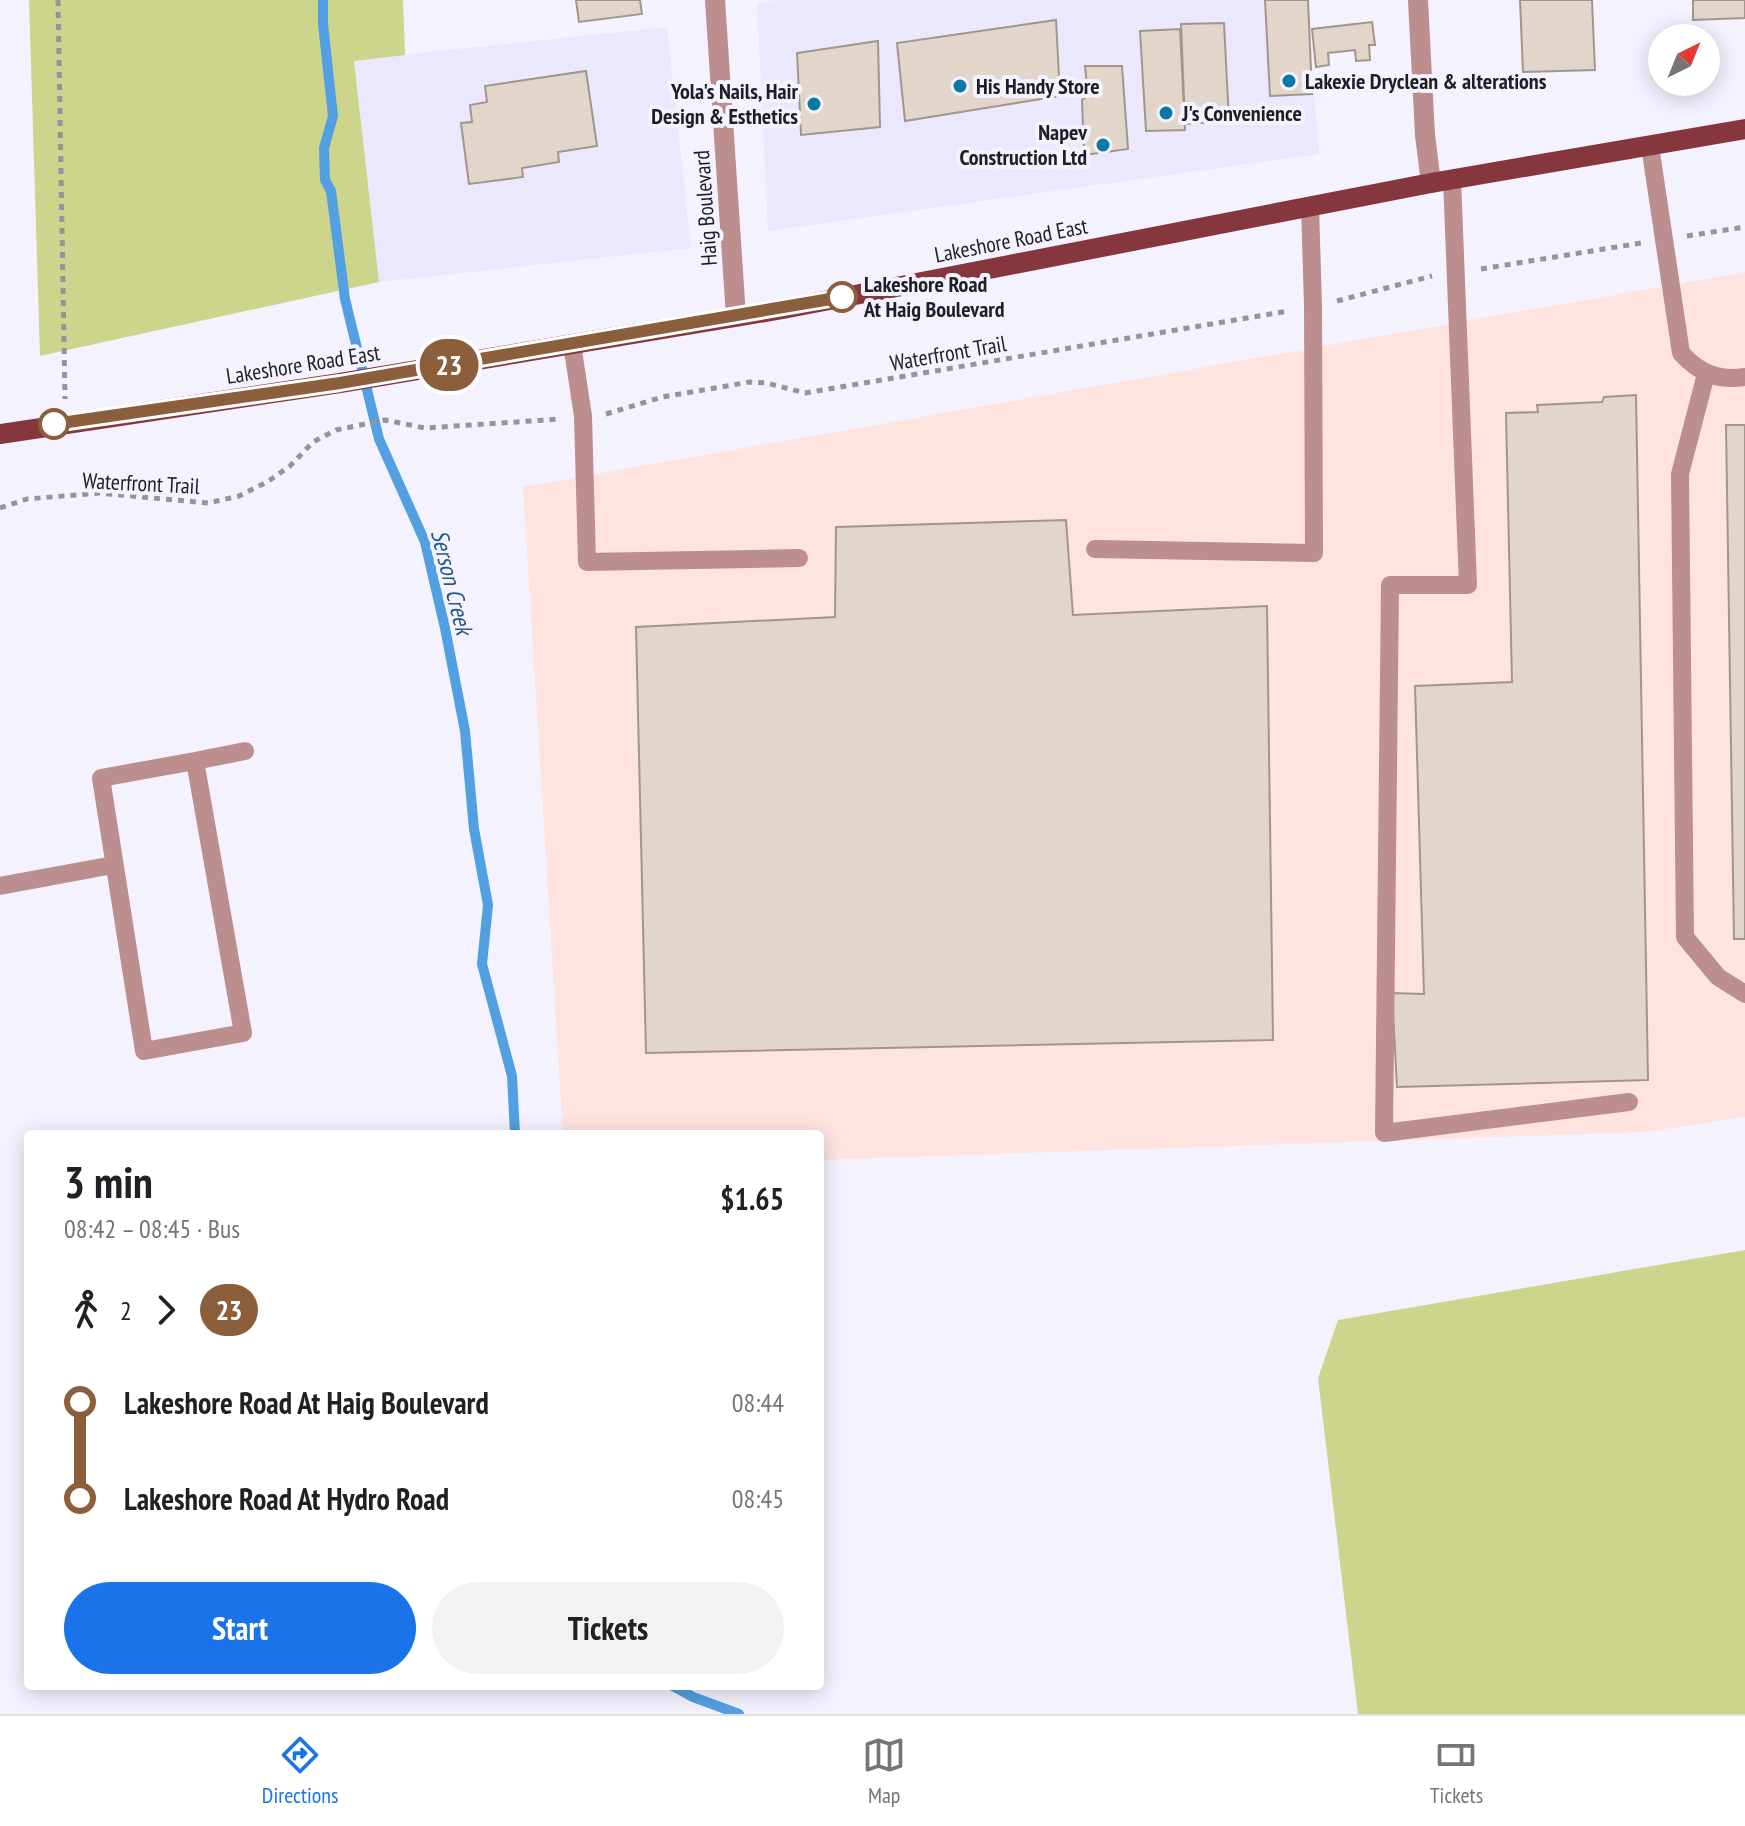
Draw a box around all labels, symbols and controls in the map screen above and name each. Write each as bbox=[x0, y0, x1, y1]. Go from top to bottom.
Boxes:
north arrow bbox=[1648, 24, 1720, 96]
map controls bbox=[1648, 24, 1720, 96]
place label: Lakexie Dryclean & alterations bbox=[1305, 67, 1547, 95]
place label: His Handy Store bbox=[976, 72, 1100, 100]
marker: Lakexie Dryclean & alterations bbox=[1280, 72, 1298, 90]
place label: Yola's Nails, Hair Design & Esthetics bbox=[651, 77, 799, 130]
marker: His Handy Store bbox=[951, 77, 969, 95]
marker: Yola's Nails, Hair Design & Esthetics bbox=[805, 95, 823, 113]
place label: J's Convenience bbox=[1181, 99, 1302, 127]
marker: J's Convenience bbox=[1157, 104, 1175, 122]
place label: Napev Construction Ltd bbox=[959, 118, 1088, 171]
marker: Napev Construction Ltd bbox=[1094, 136, 1112, 154]
street label: Haig Boulevard bbox=[687, 149, 723, 267]
street label: Lakeshore Road East bbox=[932, 211, 1090, 269]
place label: Lakeshore Road At Haig Boulevard bbox=[863, 270, 1005, 323]
marker: Lakeshore Road At Haig Boulevard bbox=[827, 282, 857, 312]
street label: Waterfront Trail bbox=[888, 329, 1009, 377]
street label: Lakeshore Road East bbox=[224, 338, 382, 390]
line badge: 23 bbox=[413, 339, 485, 391]
text: 23 bbox=[436, 346, 462, 383]
unlabelled marker bbox=[39, 409, 69, 439]
street label: Waterfront Trail bbox=[82, 466, 201, 500]
water label: Serson Creek bbox=[424, 526, 481, 640]
text: 3 min bbox=[64, 1153, 153, 1210]
text: $1.65 bbox=[720, 1179, 784, 1218]
text: 08:42 – 08:45 · Bus bbox=[64, 1212, 240, 1245]
icon: walk bbox=[64, 1288, 108, 1332]
icon: forward bbox=[144, 1288, 188, 1332]
text: 23 bbox=[216, 1291, 242, 1328]
text: 2 bbox=[120, 1294, 132, 1327]
text: Lakeshore Road At Haig Boulevard bbox=[124, 1383, 489, 1422]
text: 08:44 bbox=[732, 1386, 784, 1419]
text: Lakeshore Road At Hydro Road bbox=[124, 1479, 449, 1518]
text: 08:45 bbox=[732, 1482, 784, 1515]
button: Start bbox=[64, 1582, 416, 1674]
button: Tickets bbox=[432, 1582, 784, 1674]
tab: Directions bbox=[262, 1733, 338, 1809]
tab: Map bbox=[862, 1733, 906, 1809]
tab: Tickets bbox=[1430, 1733, 1483, 1809]

